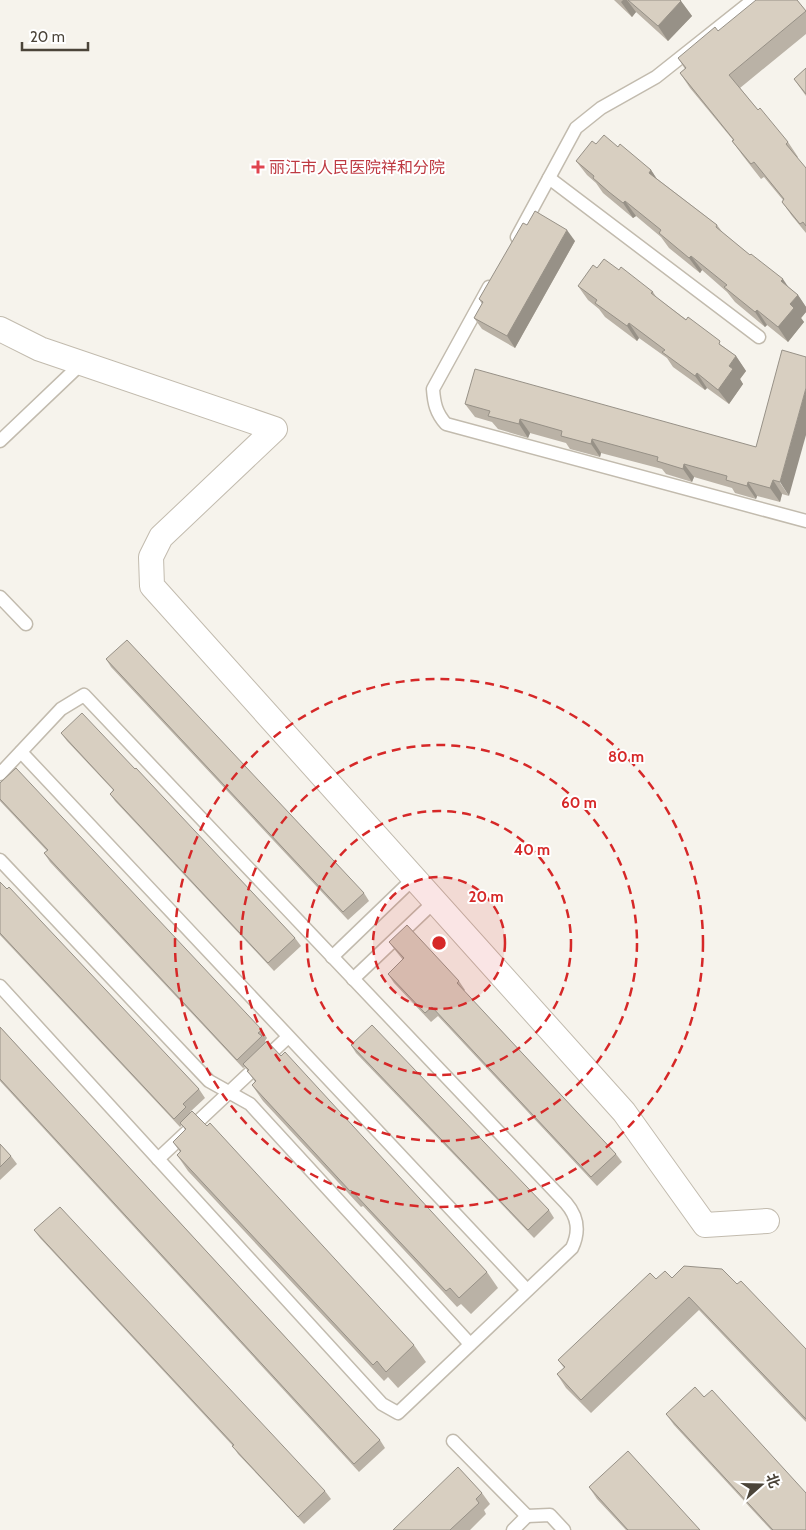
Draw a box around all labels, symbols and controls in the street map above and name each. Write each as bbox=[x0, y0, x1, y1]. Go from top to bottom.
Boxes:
scale bar bbox=[22, 20, 89, 52]
text: 20 m bbox=[30, 28, 65, 46]
place label: 丽江市人民医院祥和分院 bbox=[269, 158, 445, 177]
marker: 丽江市人民医院祥和分院 bbox=[251, 160, 265, 174]
text: 80 m bbox=[608, 748, 644, 766]
text: 60 m bbox=[561, 794, 597, 812]
text: 40 m bbox=[514, 841, 550, 859]
text: 20 m bbox=[469, 888, 503, 906]
centre of rings bbox=[430, 934, 448, 952]
north arrow bbox=[736, 1460, 786, 1510]
text: 北 bbox=[762, 1471, 784, 1490]

